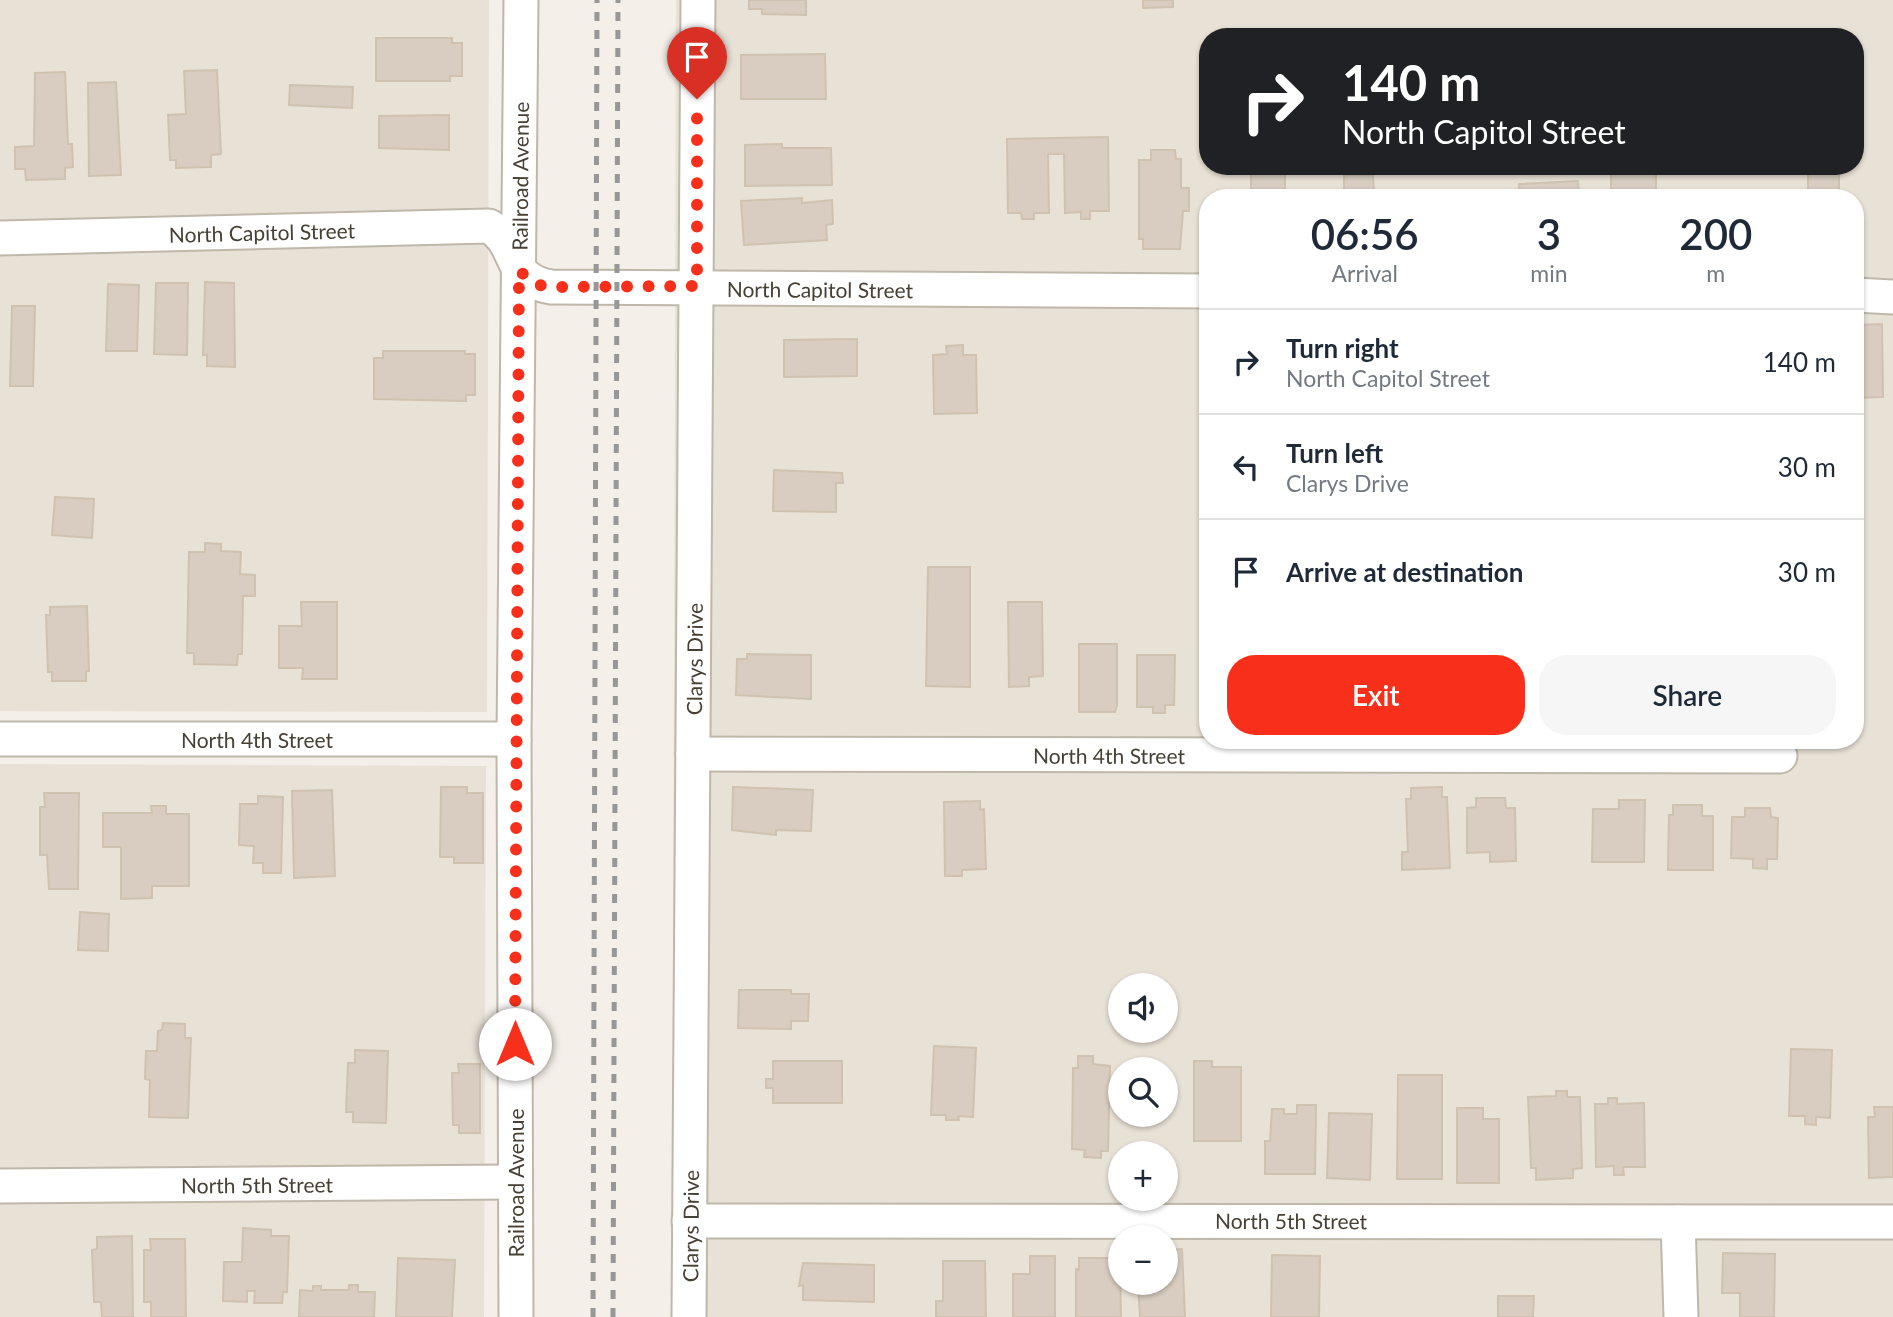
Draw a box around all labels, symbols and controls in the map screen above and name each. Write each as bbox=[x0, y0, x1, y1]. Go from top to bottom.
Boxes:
pin bbox=[667, 27, 727, 99]
icon: arrive bbox=[678, 38, 716, 76]
text: 140 m bbox=[1342, 53, 1480, 111]
icon: right bbox=[1227, 56, 1318, 147]
street label: Railroad Avenue bbox=[506, 101, 533, 251]
text: North Capitol Street bbox=[1342, 112, 1626, 151]
text: 06:56 bbox=[1311, 209, 1419, 259]
text: 3 bbox=[1537, 209, 1561, 259]
text: 200 bbox=[1679, 209, 1752, 259]
street label: North Capitol Street bbox=[168, 217, 356, 246]
text: Arrival bbox=[1332, 259, 1398, 287]
text: min bbox=[1530, 259, 1568, 287]
text: m bbox=[1706, 259, 1725, 287]
street label: North Capitol Street bbox=[727, 276, 914, 302]
text: Turn right bbox=[1286, 332, 1399, 364]
icon: right bbox=[1227, 343, 1265, 381]
text: 140 m bbox=[1763, 346, 1836, 378]
text: North Capitol Street bbox=[1286, 364, 1490, 392]
text: Turn left bbox=[1286, 437, 1383, 469]
icon: left bbox=[1227, 448, 1265, 486]
text: 30 m bbox=[1778, 451, 1836, 483]
text: Clarys Drive bbox=[1286, 469, 1409, 497]
icon: arrive bbox=[1227, 553, 1265, 591]
text: Arrive at destination bbox=[1286, 556, 1523, 588]
text: 30 m bbox=[1778, 556, 1836, 588]
street label: Clarys Drive bbox=[681, 603, 706, 715]
button: Exit bbox=[1227, 655, 1525, 735]
button: Share bbox=[1539, 655, 1836, 735]
street label: North 4th Street bbox=[181, 727, 334, 752]
street label: North 4th Street bbox=[1033, 742, 1186, 767]
map controls bbox=[1108, 973, 1178, 1295]
button: sound bbox=[1108, 973, 1178, 1043]
position arrow bbox=[478, 1007, 552, 1081]
button: search bbox=[1108, 1057, 1178, 1127]
street label: Railroad Avenue bbox=[503, 1109, 528, 1257]
button: + bbox=[1108, 1141, 1178, 1211]
street label: Clarys Drive bbox=[677, 1170, 703, 1282]
street label: North 5th Street bbox=[181, 1171, 334, 1197]
street label: North 5th Street bbox=[1215, 1207, 1368, 1233]
button: − bbox=[1108, 1225, 1178, 1295]

